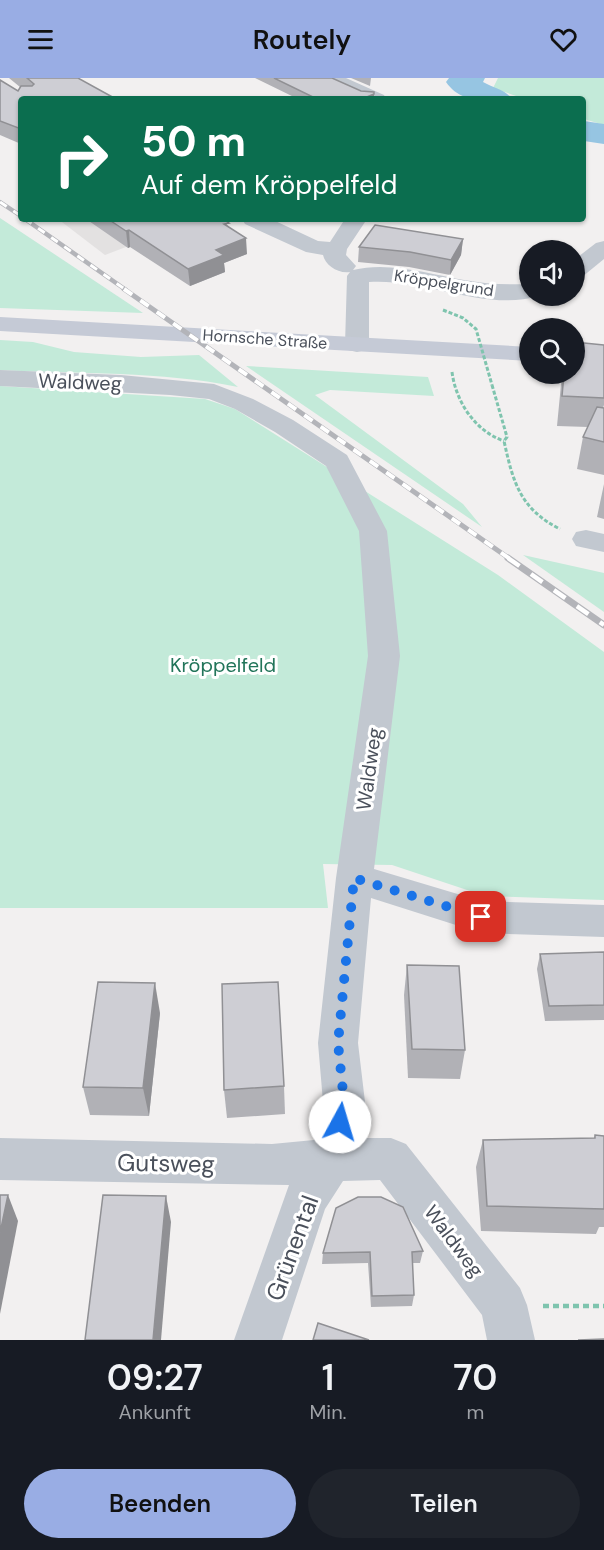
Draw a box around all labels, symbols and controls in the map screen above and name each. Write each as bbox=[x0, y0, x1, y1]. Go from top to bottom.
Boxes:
text: Routely bbox=[253, 22, 351, 57]
icon: menu bbox=[24, 23, 57, 56]
icon: heart bbox=[547, 23, 580, 56]
text: 50 m bbox=[141, 114, 246, 169]
icon: right bbox=[42, 120, 120, 198]
text: Auf dem Kröppelfeld bbox=[141, 167, 397, 202]
map controls bbox=[519, 240, 585, 384]
button: sound bbox=[519, 240, 585, 306]
street label: Kröppelgrund bbox=[393, 265, 495, 301]
button: search bbox=[519, 318, 585, 384]
street label: Hornsche Straße bbox=[202, 324, 328, 354]
street label: Waldweg bbox=[38, 368, 122, 396]
park label: Kröppelfeld bbox=[170, 652, 276, 678]
street label: Waldweg bbox=[350, 726, 388, 812]
pin bbox=[455, 891, 506, 942]
icon: arrive bbox=[464, 900, 497, 933]
position arrow bbox=[308, 1090, 372, 1154]
street label: Gutsweg bbox=[117, 1147, 215, 1179]
street label: Grünental bbox=[259, 1191, 325, 1305]
street label: Waldweg bbox=[418, 1200, 490, 1282]
text: 09:27 bbox=[107, 1354, 203, 1401]
text: 1 bbox=[322, 1354, 334, 1401]
text: 70 bbox=[453, 1354, 497, 1401]
text: Ankunft bbox=[119, 1399, 191, 1425]
text: Min. bbox=[310, 1399, 347, 1425]
text: m bbox=[466, 1399, 484, 1425]
button: Beenden bbox=[24, 1469, 296, 1538]
button: Teilen bbox=[308, 1469, 580, 1538]

